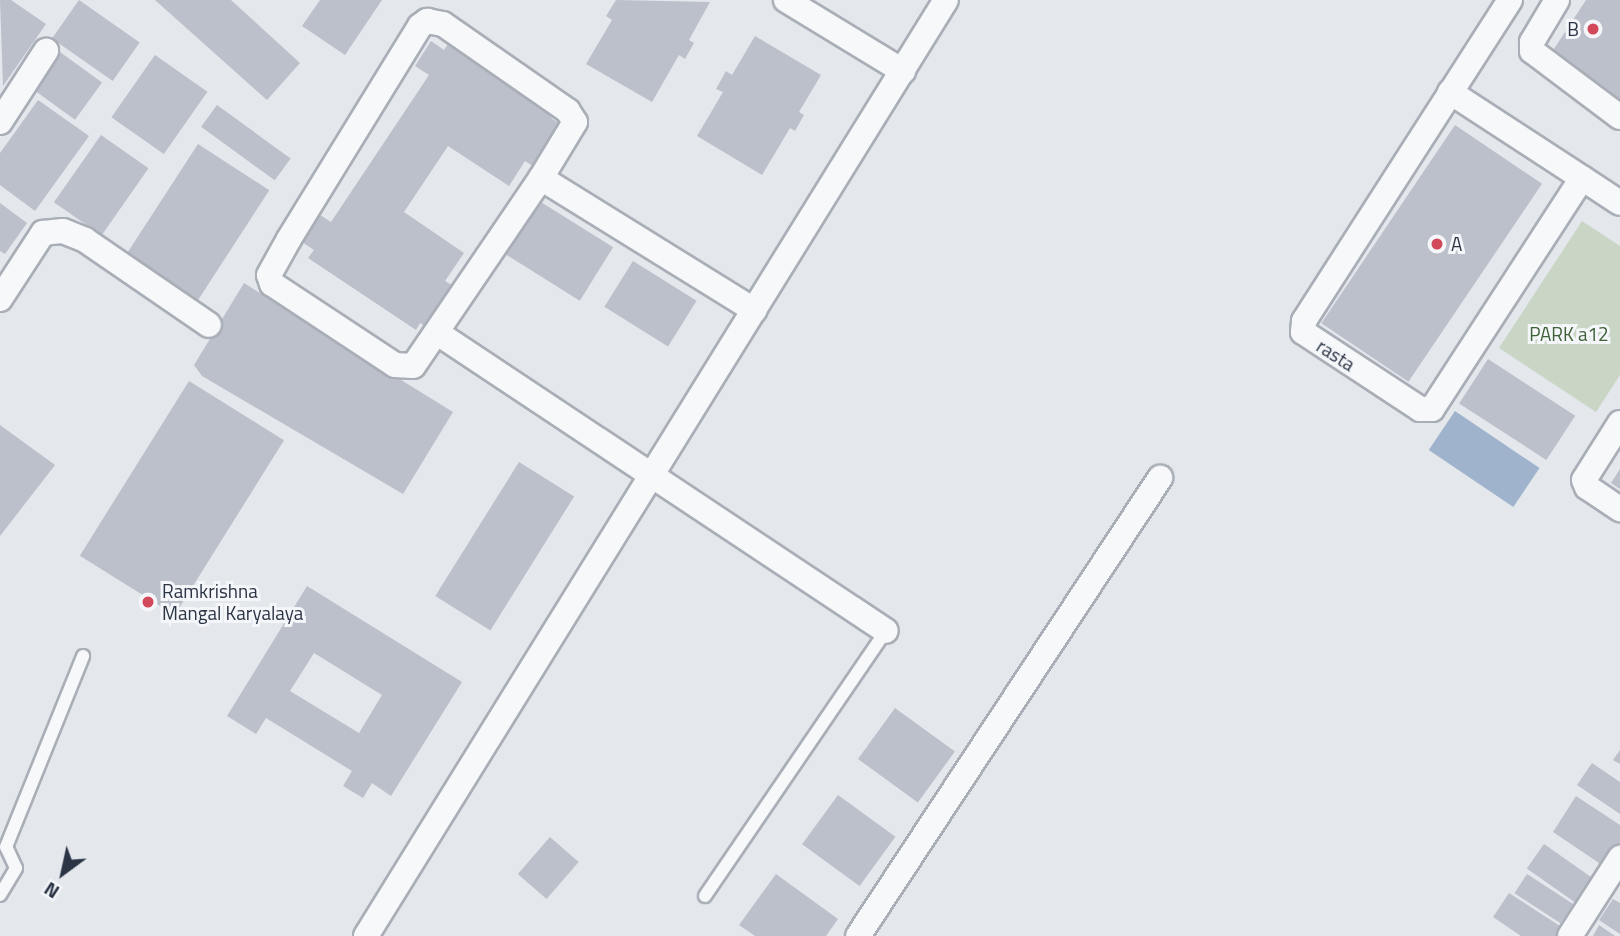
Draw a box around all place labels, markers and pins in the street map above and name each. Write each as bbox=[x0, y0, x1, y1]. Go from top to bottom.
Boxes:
place label: B bbox=[1567, 18, 1579, 40]
marker: B bbox=[1585, 21, 1601, 37]
place label: A bbox=[1451, 233, 1462, 255]
marker: A bbox=[1429, 236, 1445, 252]
place label: Ramkrishna Mangal Karyalaya bbox=[162, 580, 303, 624]
marker: Ramkrishna Mangal Karyalaya bbox=[140, 594, 156, 610]

